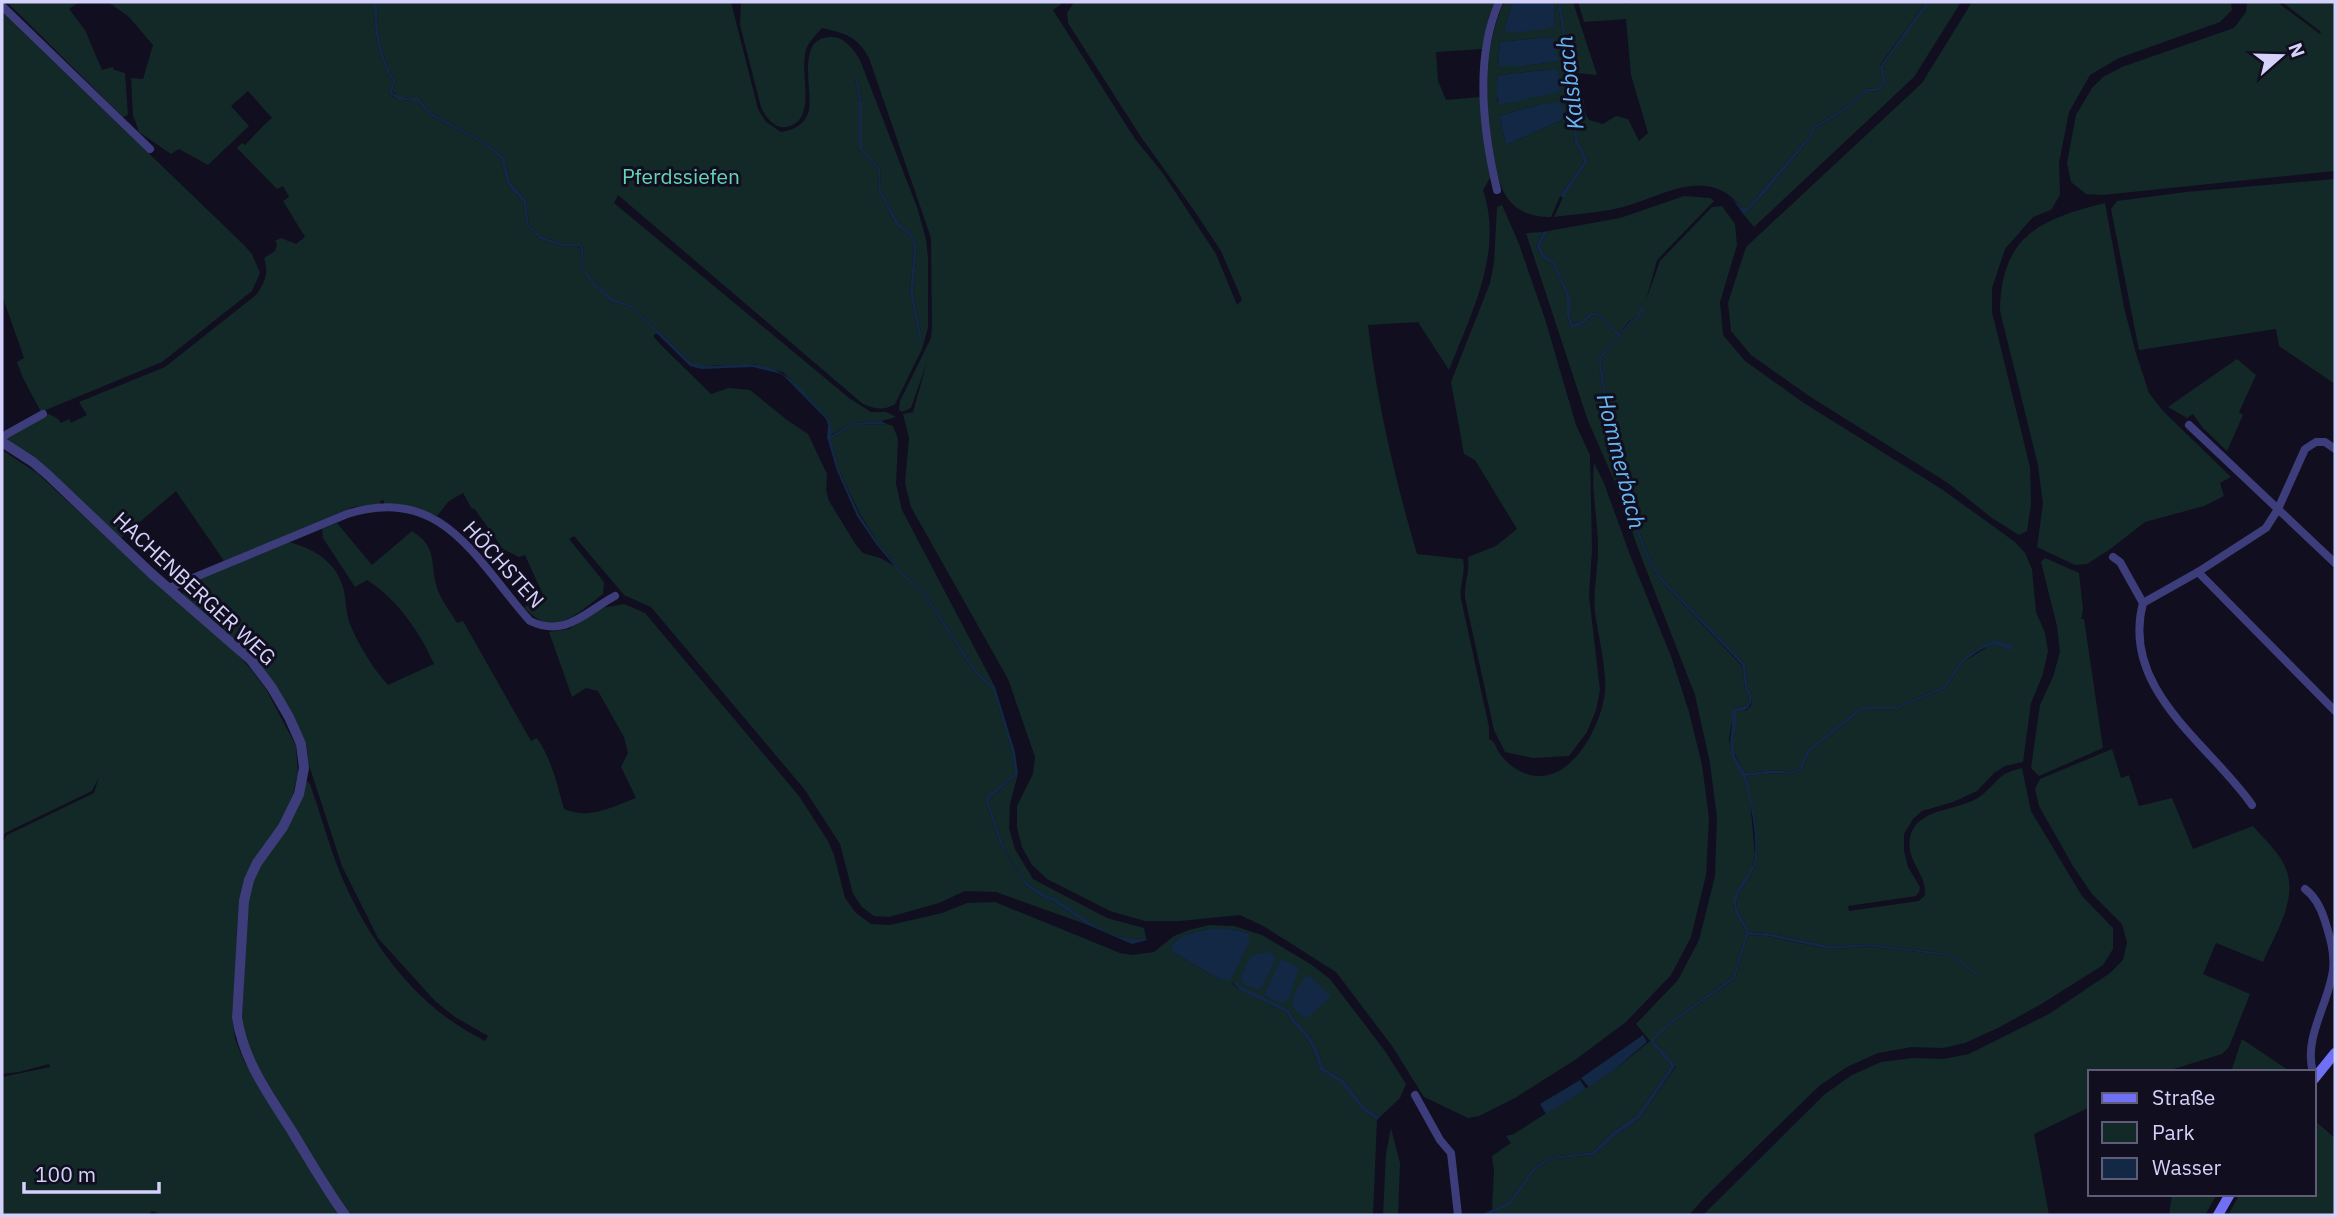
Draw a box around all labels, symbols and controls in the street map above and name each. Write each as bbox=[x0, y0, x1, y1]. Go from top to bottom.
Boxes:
north arrow bbox=[2246, 21, 2316, 91]
water label: Kalsbach bbox=[1548, 34, 1590, 132]
text: N bbox=[2283, 40, 2311, 61]
park label: Pferdssiefen bbox=[622, 162, 740, 190]
water label: Hommerbach bbox=[1591, 390, 1653, 532]
street label: HACHENBERGER WEG bbox=[108, 505, 282, 671]
street label: HÖCHSTEN bbox=[457, 514, 551, 614]
legend bbox=[2088, 1070, 2316, 1196]
text: Straße bbox=[2152, 1083, 2215, 1111]
text: Park bbox=[2152, 1118, 2195, 1146]
scale bar bbox=[24, 1150, 159, 1194]
text: Wasser bbox=[2152, 1153, 2222, 1181]
text: 100 m bbox=[35, 1160, 96, 1188]

